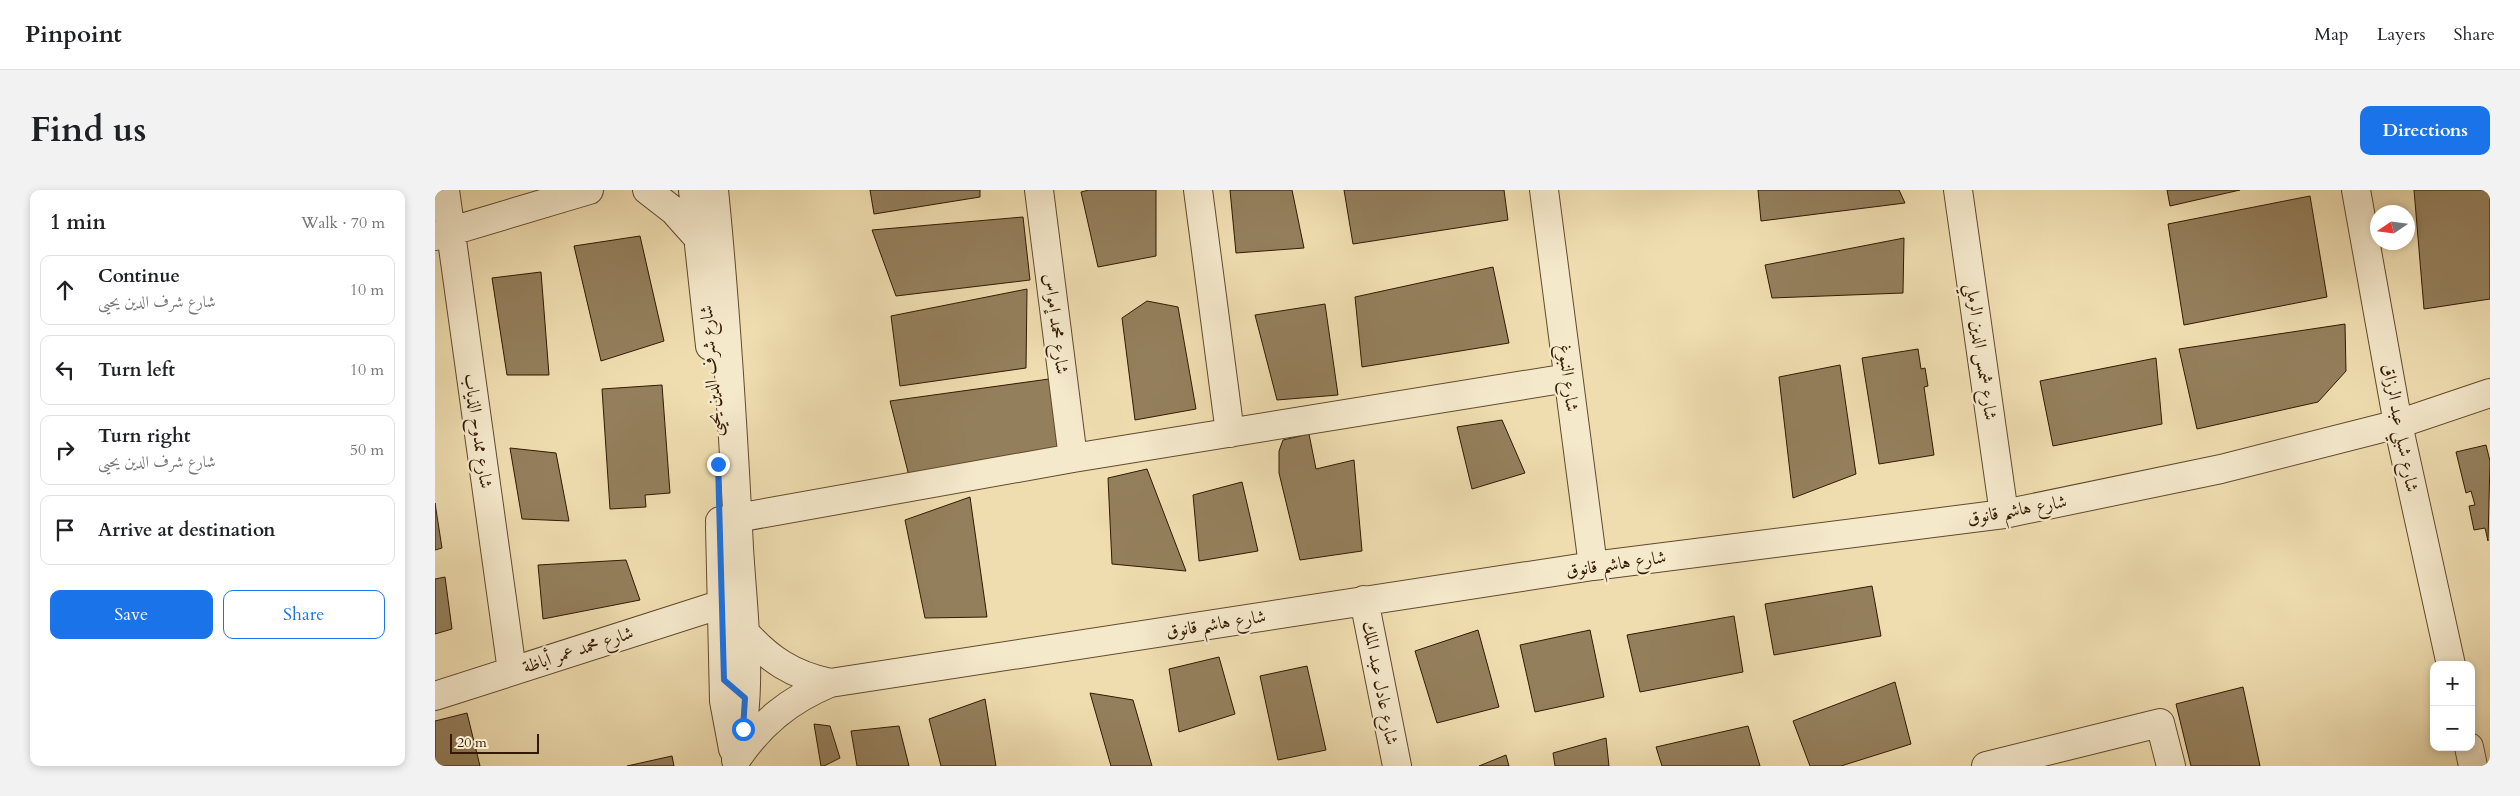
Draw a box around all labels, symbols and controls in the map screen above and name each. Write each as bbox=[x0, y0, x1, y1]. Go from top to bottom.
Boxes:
text: Pinpoint bbox=[25, 18, 122, 51]
text: Map bbox=[2314, 22, 2349, 47]
text: Layers bbox=[2377, 22, 2426, 47]
text: Share bbox=[2454, 22, 2495, 47]
text: Find us bbox=[30, 106, 146, 154]
button: Directions bbox=[2360, 106, 2490, 155]
north arrow bbox=[2370, 205, 2415, 250]
text: 1 min bbox=[50, 208, 106, 237]
text: Walk · 70 m bbox=[301, 212, 385, 234]
text: Continue bbox=[98, 263, 180, 289]
street label: شارع محمد إمواس bbox=[1035, 272, 1075, 376]
icon: ahead bbox=[51, 276, 79, 304]
text: 10 m bbox=[350, 279, 384, 301]
street label: شارع شمس الدين الرملي bbox=[1955, 282, 2003, 422]
text: شارع شرف الدين يحيى bbox=[98, 291, 216, 313]
street label: شارع شرف الدين يحيى bbox=[694, 304, 730, 438]
street label: شارع النبوغ bbox=[1549, 343, 1585, 413]
icon: left bbox=[51, 356, 79, 384]
text: Turn left bbox=[98, 357, 175, 383]
text: 10 m bbox=[350, 359, 384, 381]
street label: شارع شبلي عبد الرزاق bbox=[2371, 362, 2425, 495]
street label: شارع ممدوح الذياب bbox=[455, 372, 498, 491]
text: Turn right bbox=[98, 423, 190, 449]
icon: right bbox=[51, 436, 79, 464]
text: 50 m bbox=[350, 439, 384, 461]
text: شارع شرف الدين يحيى bbox=[98, 451, 216, 473]
route end bbox=[707, 453, 730, 476]
street label: شارع هاشم قانوق bbox=[1965, 489, 2070, 536]
icon: arrive bbox=[51, 516, 79, 544]
text: Arrive at destination bbox=[98, 517, 275, 543]
street label: شارع هاشم قانوق bbox=[1564, 545, 1668, 588]
button: Save bbox=[50, 590, 213, 639]
button: Share bbox=[223, 590, 385, 639]
street label: شارع هاشم قانوق bbox=[1164, 604, 1269, 649]
street label: شارع محمد عمر أباظة bbox=[519, 619, 637, 682]
street label: شارع عادل عبد الملك bbox=[1354, 619, 1404, 748]
map controls bbox=[2430, 661, 2475, 751]
button: + bbox=[2430, 661, 2475, 706]
button: − bbox=[2430, 706, 2475, 751]
route start bbox=[732, 718, 755, 741]
scale bar bbox=[450, 731, 539, 754]
text: 20 m bbox=[457, 733, 487, 752]

